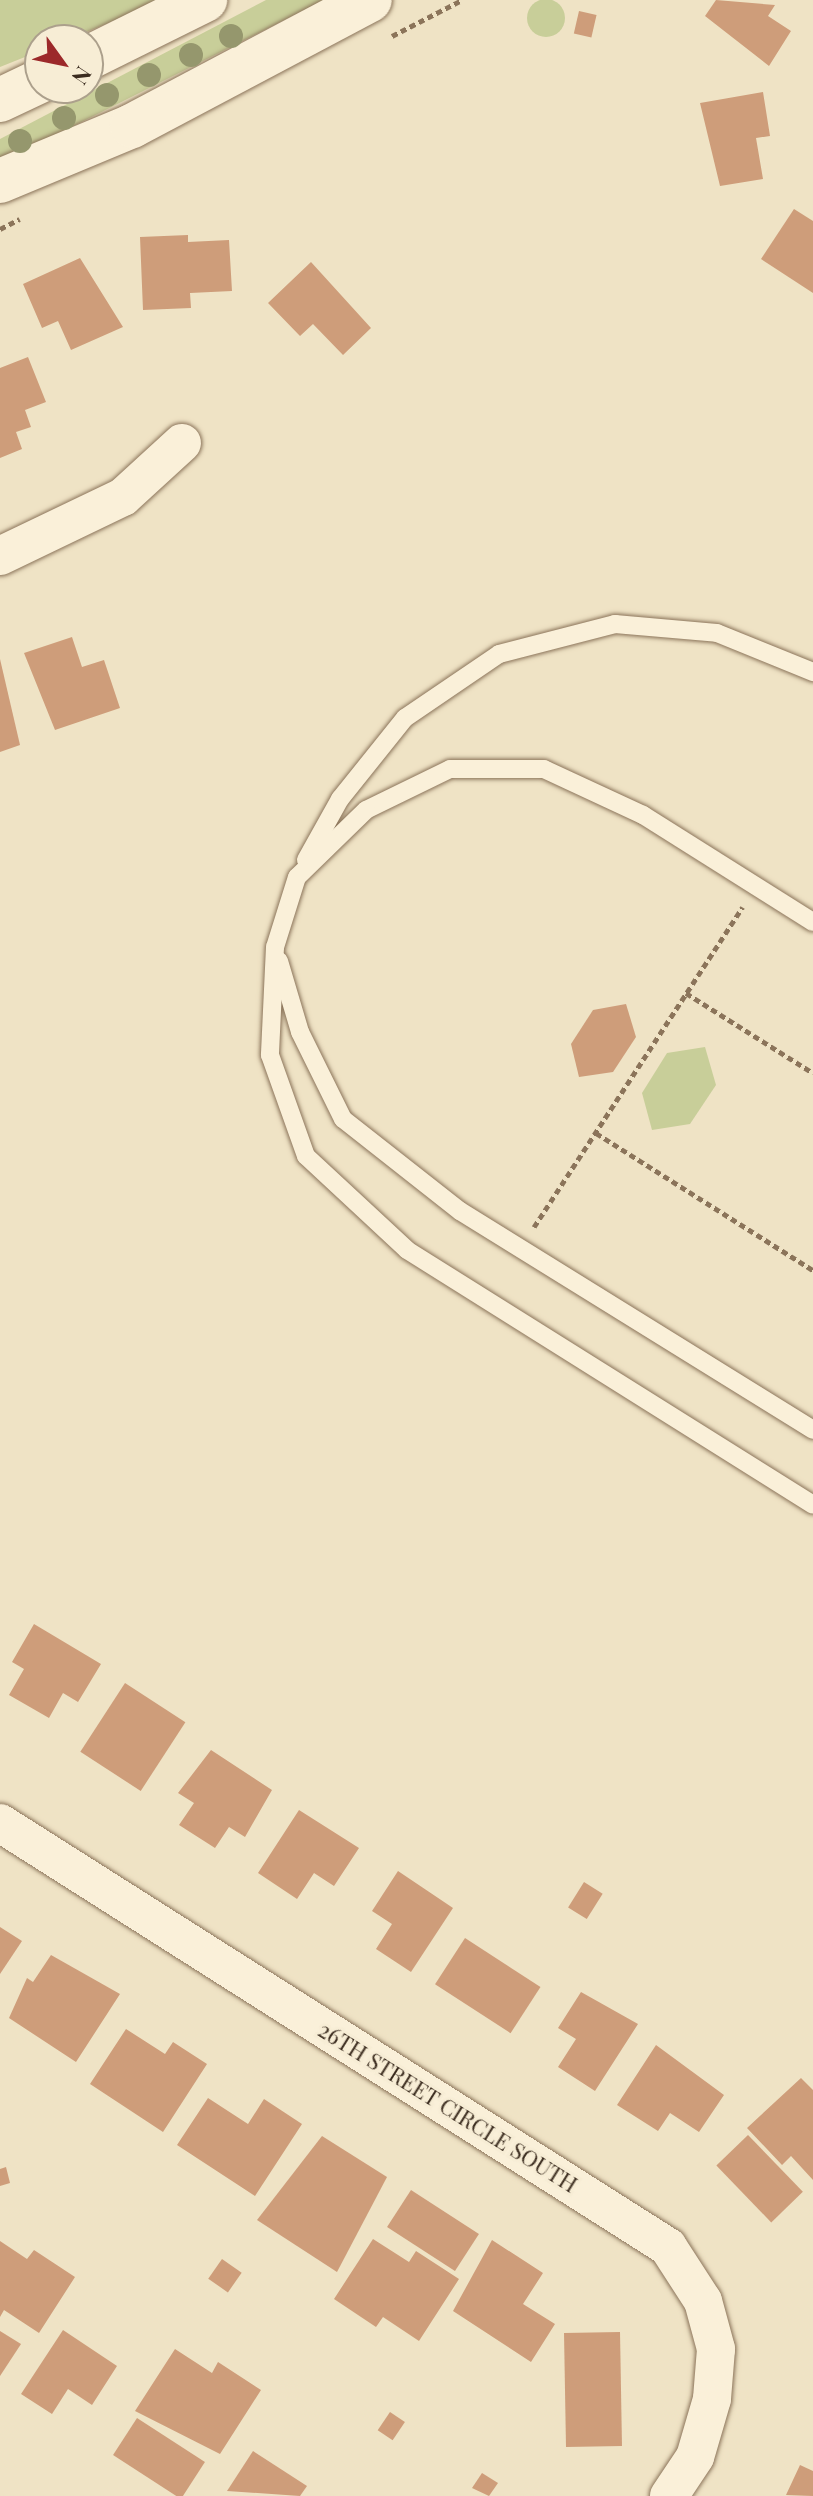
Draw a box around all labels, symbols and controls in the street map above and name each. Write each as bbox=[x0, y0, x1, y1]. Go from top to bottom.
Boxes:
north arrow bbox=[24, 24, 104, 104]
text: N bbox=[66, 61, 99, 91]
street label: 26TH STREET CIRCLE SOUTH bbox=[314, 2016, 582, 2198]

